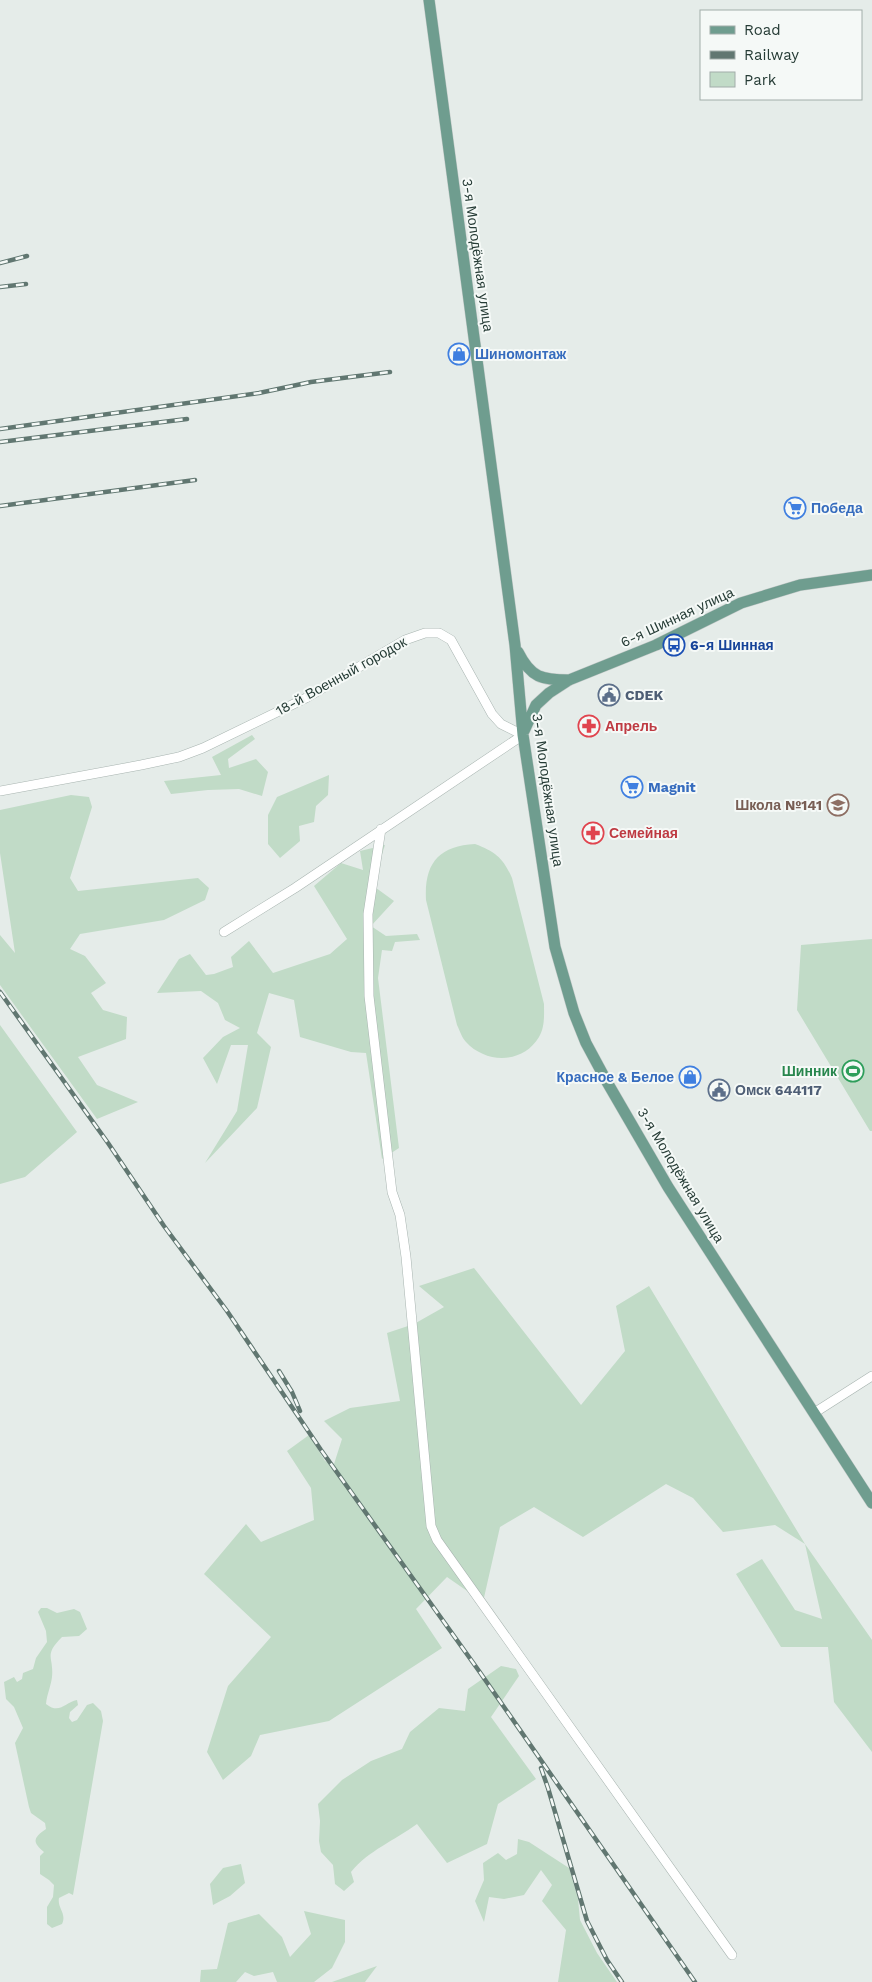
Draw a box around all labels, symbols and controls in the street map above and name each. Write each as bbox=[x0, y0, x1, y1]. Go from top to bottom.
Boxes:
legend bbox=[700, 10, 862, 100]
text: Road bbox=[744, 21, 781, 39]
text: Railway bbox=[744, 46, 799, 64]
text: Park bbox=[744, 71, 777, 89]
street label: 3-я Молодёжная улица bbox=[459, 177, 497, 333]
shop icon: Шиномонтаж bbox=[447, 342, 471, 366]
place label: Шиномонтаж bbox=[475, 346, 567, 362]
supermarket icon: Победа bbox=[783, 496, 807, 520]
place label: Победа bbox=[811, 500, 863, 516]
street label: 6-я Шинная улица bbox=[618, 583, 736, 651]
street label: 18-й Военный городок bbox=[273, 633, 410, 719]
bus stop icon: 6-я Шинная bbox=[662, 633, 686, 657]
place label: 6-я Шинная bbox=[690, 637, 774, 653]
public building icon: CDEK bbox=[597, 683, 621, 707]
place label: CDEK bbox=[625, 687, 663, 703]
street label: 3-я Молодёжная улица bbox=[529, 712, 567, 868]
pharmacy icon: Апрель bbox=[577, 714, 601, 738]
place label: Апрель bbox=[605, 718, 658, 734]
supermarket icon: Magnit bbox=[620, 775, 644, 799]
place label: Magnit bbox=[648, 779, 696, 795]
school or university icon: Школа №141 bbox=[826, 793, 850, 817]
place label: Школа №141 bbox=[735, 797, 822, 813]
pharmacy icon: Семейная bbox=[581, 821, 605, 845]
place label: Семейная bbox=[609, 825, 678, 841]
sports icon: Шинник bbox=[841, 1059, 865, 1083]
place label: Шинник bbox=[782, 1063, 838, 1079]
shop icon: Красное & Белое bbox=[678, 1065, 702, 1089]
place label: Красное & Белое bbox=[557, 1069, 674, 1085]
public building icon: Омск 644117 bbox=[707, 1078, 731, 1102]
place label: Омск 644117 bbox=[735, 1082, 822, 1098]
street label: 3-я Молодёжная улица bbox=[634, 1105, 728, 1245]

